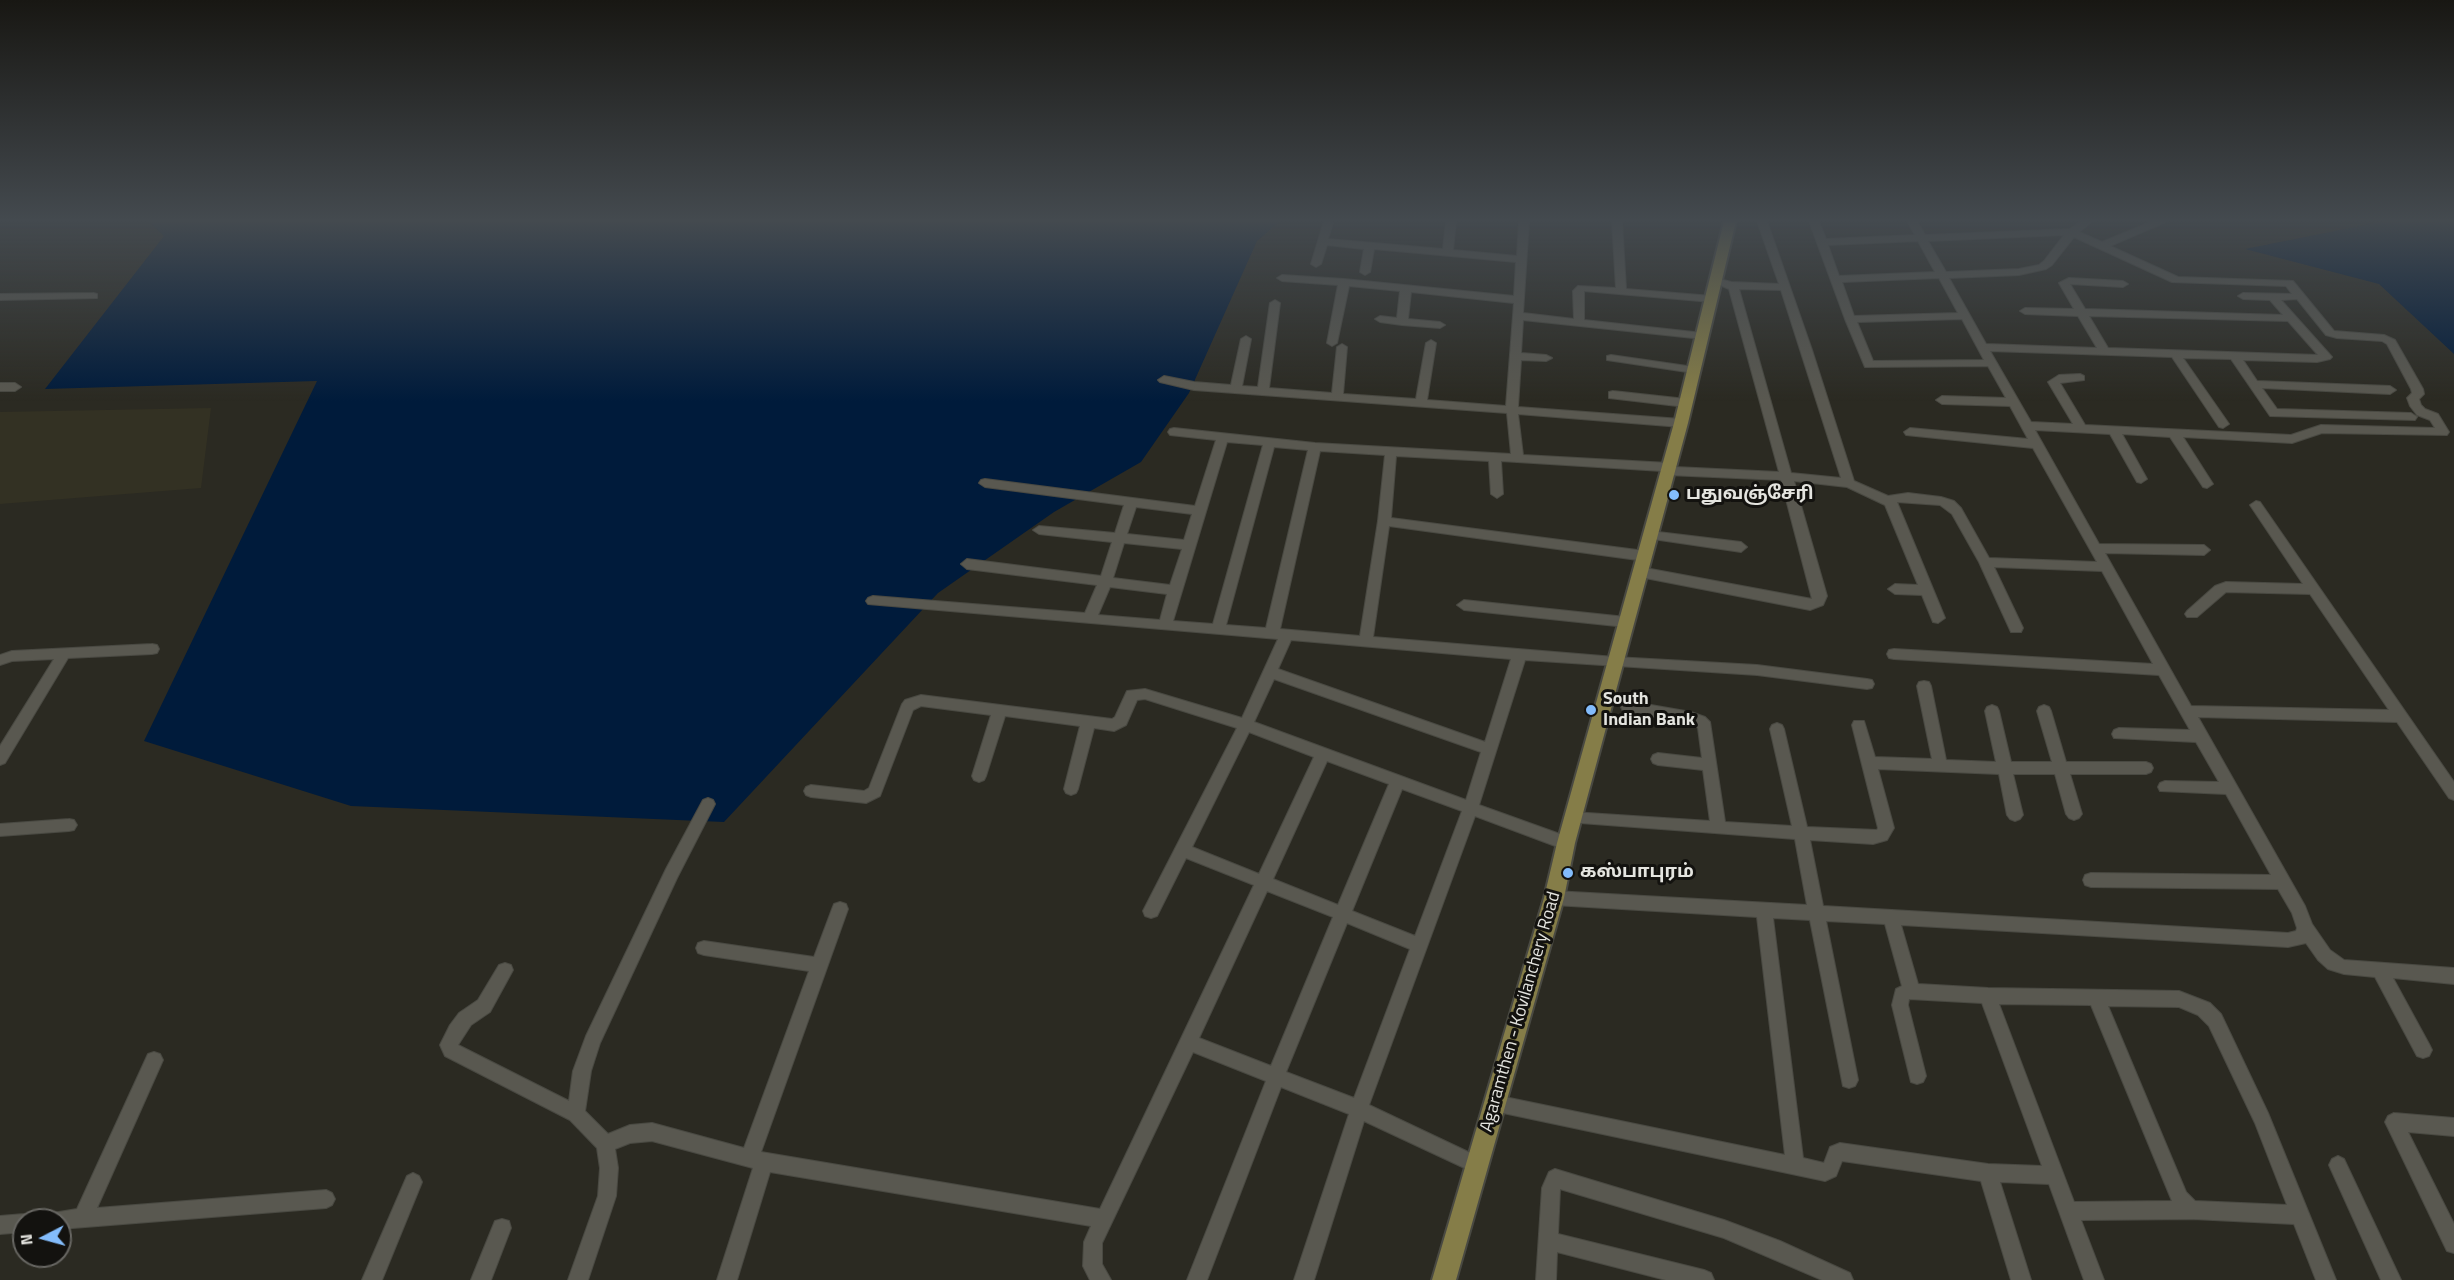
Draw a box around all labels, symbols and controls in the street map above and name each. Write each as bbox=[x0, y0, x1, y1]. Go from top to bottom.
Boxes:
place label: பதுவஞ்சேரி bbox=[1686, 484, 1814, 506]
marker: பதுவஞ்சேரி bbox=[1667, 488, 1681, 502]
place label: South Indian Bank bbox=[1603, 689, 1695, 732]
marker: South Indian Bank bbox=[1584, 703, 1598, 717]
place label: கஸ்பாபுரம் bbox=[1580, 862, 1694, 884]
marker: கஸ்பாபுரம் bbox=[1561, 866, 1575, 880]
street label: Agaramthen - Kovilanchery Road bbox=[1476, 889, 1566, 1135]
north arrow bbox=[12, 1208, 72, 1268]
text: N bbox=[14, 1233, 39, 1246]

